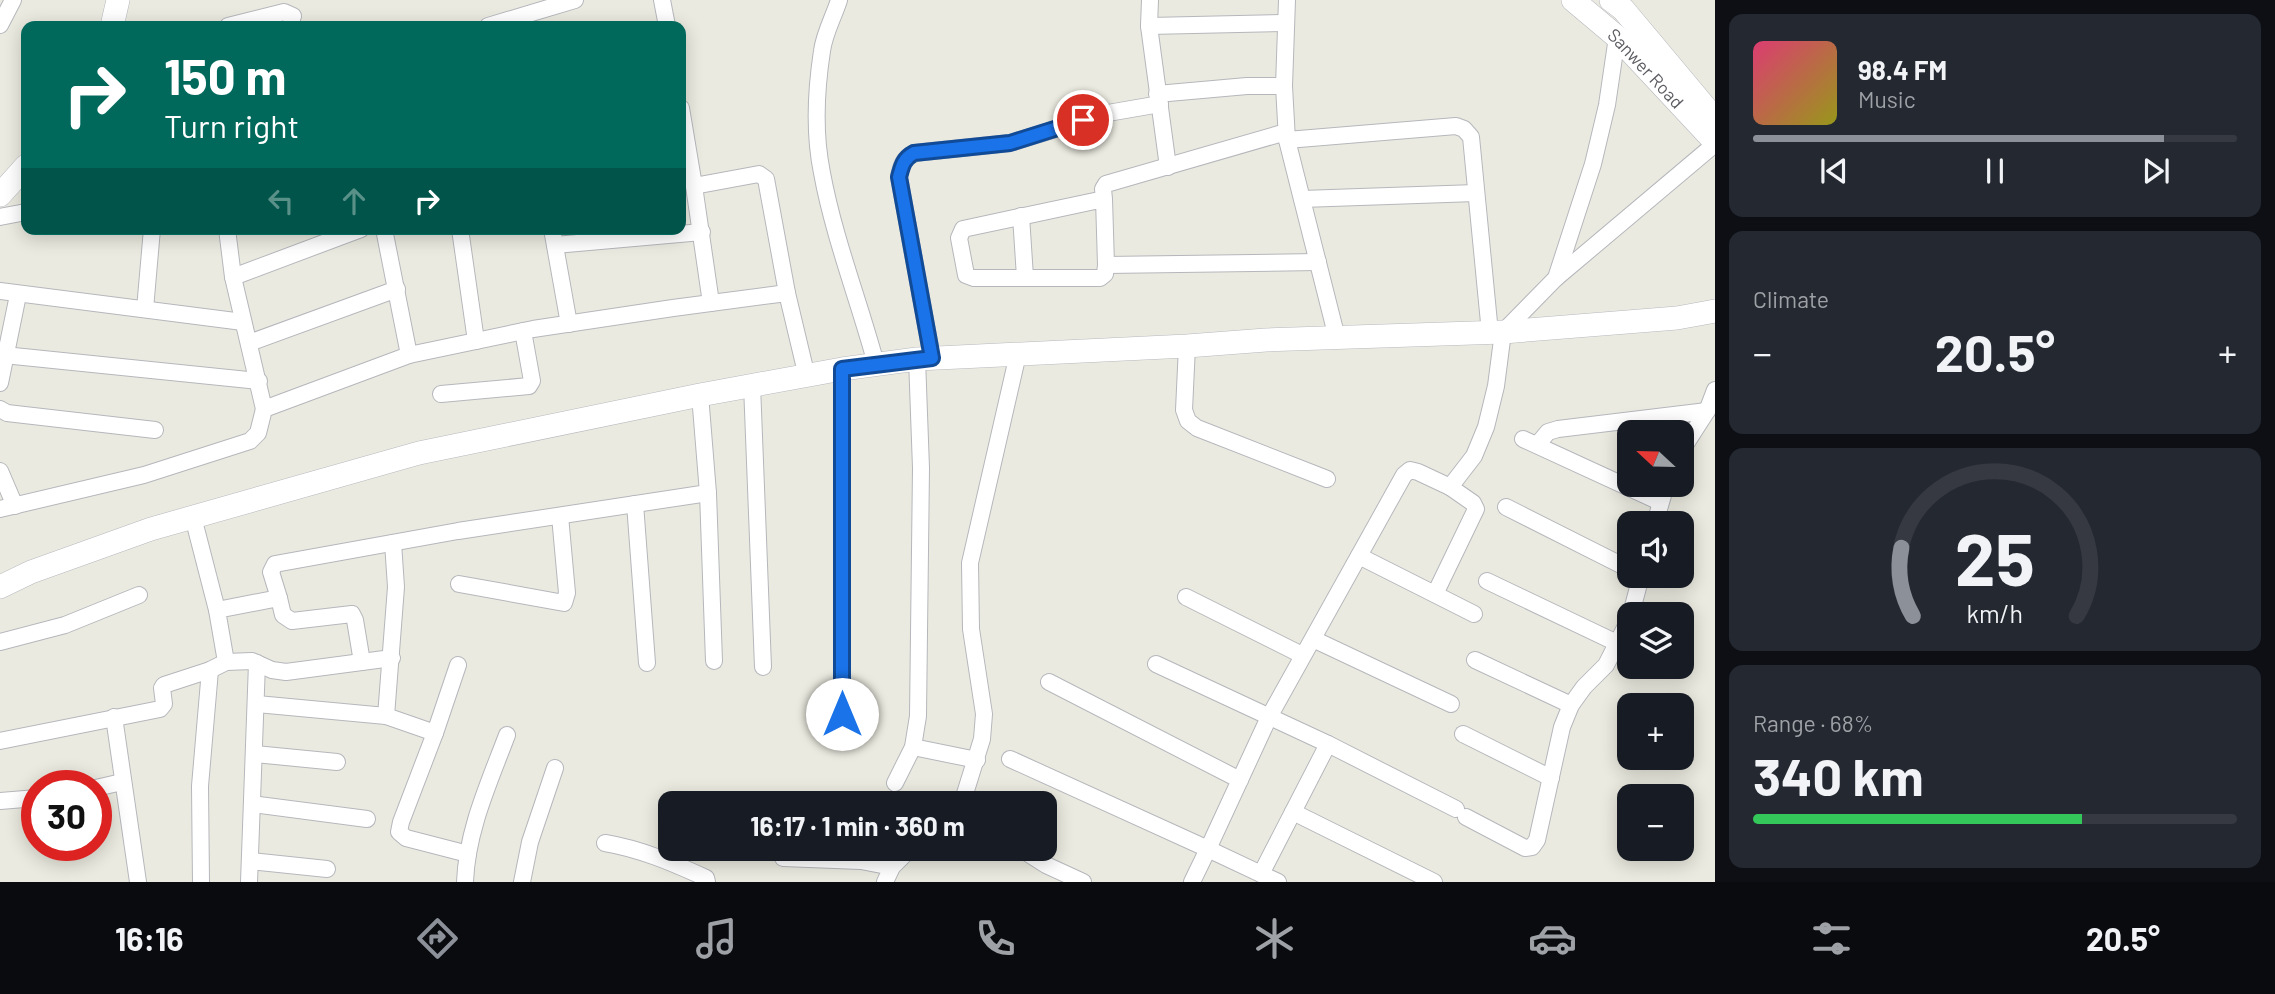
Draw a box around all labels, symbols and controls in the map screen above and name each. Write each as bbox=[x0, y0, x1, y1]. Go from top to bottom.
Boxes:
street label: Sanwer Road bbox=[1604, 23, 1689, 113]
text: 150 m bbox=[164, 46, 286, 105]
icon: right bbox=[49, 49, 140, 140]
text: 98.4 FM bbox=[1858, 54, 1947, 85]
text: Music bbox=[1858, 85, 1916, 113]
pin bbox=[1053, 90, 1113, 150]
icon: arrive bbox=[1064, 101, 1102, 139]
text: Turn right bbox=[164, 106, 299, 144]
icon: previous bbox=[1815, 152, 1853, 190]
icon: pause bbox=[1976, 152, 2014, 190]
icon: next bbox=[2137, 152, 2175, 190]
icon: left bbox=[262, 182, 300, 220]
icon: ahead bbox=[335, 182, 373, 220]
icon: right bbox=[408, 182, 446, 220]
text: Climate bbox=[1753, 285, 1829, 313]
text: 20.5° bbox=[1935, 320, 2055, 382]
text: − bbox=[1753, 329, 1772, 375]
text: + bbox=[2218, 329, 2237, 375]
north arrow bbox=[1617, 420, 1694, 497]
map controls bbox=[1617, 420, 1694, 861]
button: sound bbox=[1617, 511, 1694, 588]
text: 25 bbox=[1955, 513, 2035, 601]
text: km/h bbox=[1967, 597, 2023, 627]
button: layers bbox=[1617, 602, 1694, 679]
position arrow bbox=[805, 677, 879, 751]
button: + bbox=[1617, 693, 1694, 770]
text: Range · 68% bbox=[1753, 709, 1873, 737]
text: 340 km bbox=[1753, 744, 1924, 806]
speed limit sign: 30 bbox=[21, 770, 112, 861]
button: − bbox=[1617, 784, 1694, 861]
text: 16:17 · 1 min · 360 m bbox=[750, 810, 965, 841]
icon: directions bbox=[413, 914, 462, 963]
icon: music bbox=[692, 914, 741, 963]
icon: phone bbox=[971, 914, 1020, 963]
icon: climate bbox=[1250, 914, 1299, 963]
icon: car bbox=[1528, 914, 1577, 963]
icon: filters bbox=[1807, 914, 1856, 963]
text: 16:16 bbox=[115, 919, 184, 957]
text: 20.5° bbox=[2086, 919, 2160, 957]

